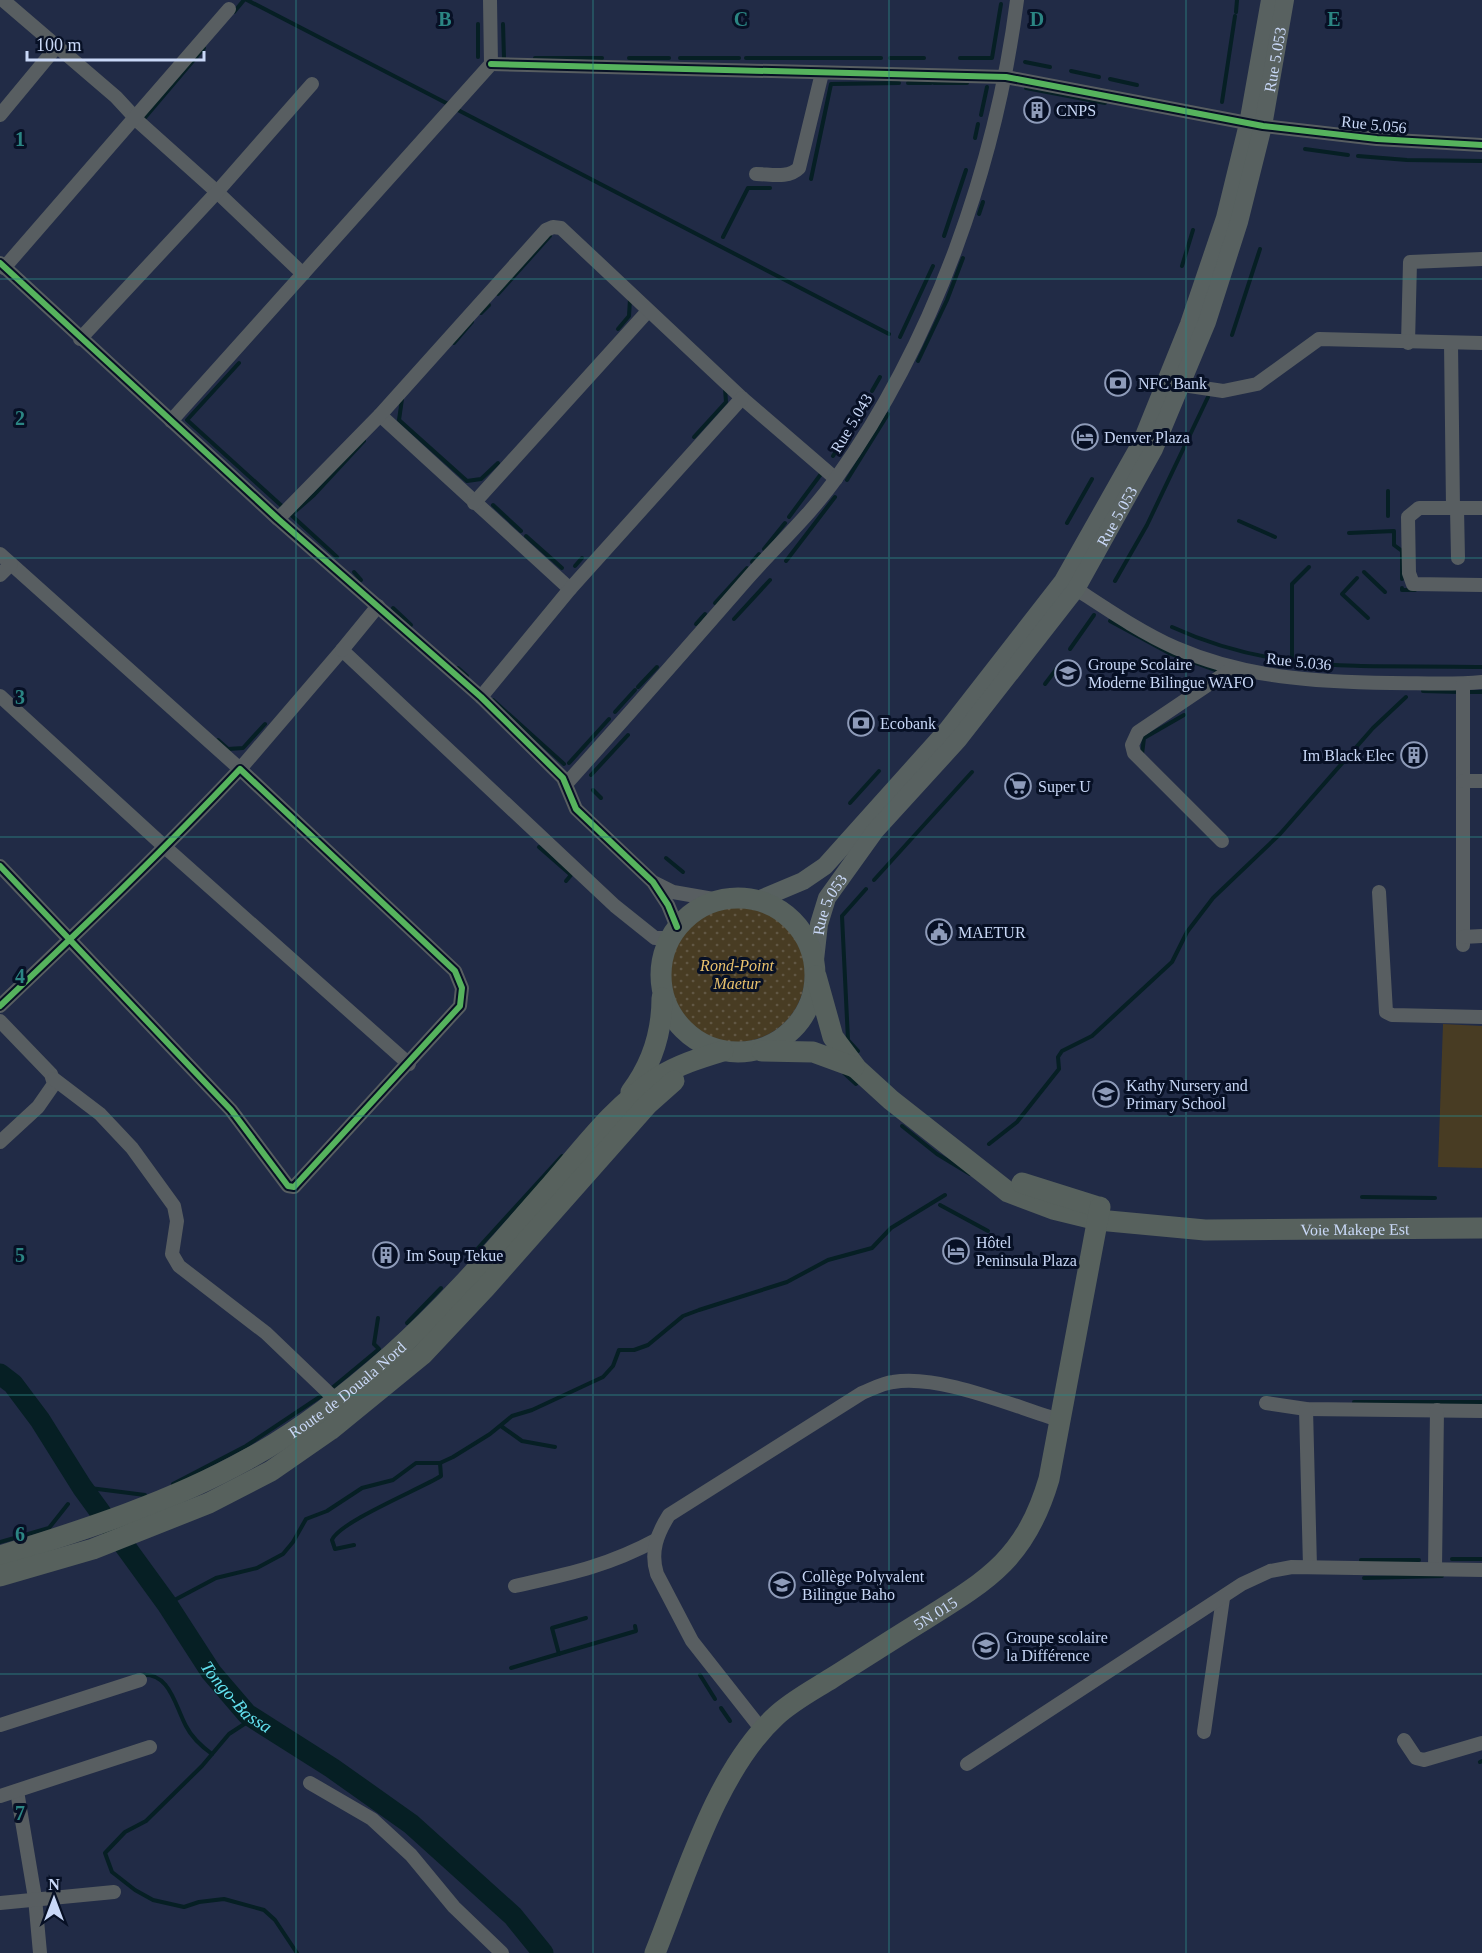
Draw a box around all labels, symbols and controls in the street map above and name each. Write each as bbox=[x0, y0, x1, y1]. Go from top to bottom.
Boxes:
text: B bbox=[438, 8, 452, 30]
text: C bbox=[734, 8, 748, 30]
text: D bbox=[1030, 8, 1044, 30]
text: E bbox=[1327, 8, 1341, 30]
scale bar bbox=[27, 24, 204, 62]
street label: Rue 5.053 bbox=[1261, 26, 1289, 93]
text: 100 m bbox=[36, 35, 82, 55]
building icon: CNPS bbox=[1022, 95, 1052, 125]
place label: CNPS bbox=[1056, 102, 1096, 119]
street label: Rue 5.056 bbox=[1340, 113, 1408, 136]
text: 1 bbox=[15, 128, 25, 150]
bank icon: NFC Bank bbox=[1103, 368, 1133, 398]
place label: NFC Bank bbox=[1138, 375, 1207, 392]
street label: Rue 5.043 bbox=[827, 391, 876, 456]
text: 2 bbox=[15, 407, 25, 429]
hotel icon: Denver Plaza bbox=[1070, 422, 1100, 452]
place label: Denver Plaza bbox=[1104, 429, 1190, 446]
street label: Rue 5.053 bbox=[1094, 484, 1140, 549]
street label: Rue 5.036 bbox=[1265, 650, 1333, 673]
place label: Groupe Scolaire Moderne Bilingue WAFO bbox=[1088, 656, 1254, 692]
school or university icon: Groupe Scolaire Moderne Bilingue WAFO bbox=[1053, 658, 1083, 688]
text: 3 bbox=[15, 686, 25, 708]
bank icon: Ecobank bbox=[846, 708, 876, 738]
place label: Ecobank bbox=[880, 715, 936, 732]
building icon: Im Black Elec bbox=[1399, 740, 1429, 770]
place label: Im Black Elec bbox=[1302, 747, 1394, 764]
supermarket icon: Super U bbox=[1003, 771, 1033, 801]
place label: Super U bbox=[1038, 778, 1091, 796]
street label: Rue 5.053 bbox=[810, 871, 850, 936]
public building icon: MAETUR bbox=[924, 917, 954, 947]
place label: MAETUR bbox=[958, 924, 1026, 941]
park label: Rond-Point Maetur bbox=[699, 957, 774, 992]
text: 4 bbox=[15, 965, 25, 987]
place label: Kathy Nursery and Primary School bbox=[1126, 1077, 1248, 1113]
school or university icon: Kathy Nursery and Primary School bbox=[1091, 1079, 1121, 1109]
street label: Voie Makepe Est bbox=[1300, 1221, 1410, 1239]
place label: Hôtel Peninsula Plaza bbox=[976, 1234, 1077, 1269]
hotel icon: Hôtel Peninsula Plaza bbox=[941, 1236, 971, 1266]
building icon: Im Soup Tekue bbox=[371, 1240, 401, 1270]
text: 5 bbox=[15, 1244, 25, 1266]
place label: Im Soup Tekue bbox=[406, 1247, 503, 1265]
street label: Route de Douala Nord bbox=[286, 1338, 409, 1441]
text: 6 bbox=[15, 1523, 25, 1545]
place label: Collège Polyvalent Bilingue Baho bbox=[802, 1568, 925, 1604]
school or university icon: Collège Polyvalent Bilingue Baho bbox=[767, 1570, 797, 1600]
street label: 5N.015 bbox=[911, 1593, 960, 1633]
place label: Groupe scolaire la Différence bbox=[1006, 1629, 1108, 1664]
school or university icon: Groupe scolaire la Différence bbox=[971, 1631, 1001, 1661]
water label: Tongo-Bassa bbox=[197, 1658, 275, 1737]
text: 7 bbox=[15, 1802, 25, 1824]
north arrow bbox=[24, 1869, 84, 1929]
text: N bbox=[48, 1876, 60, 1893]

